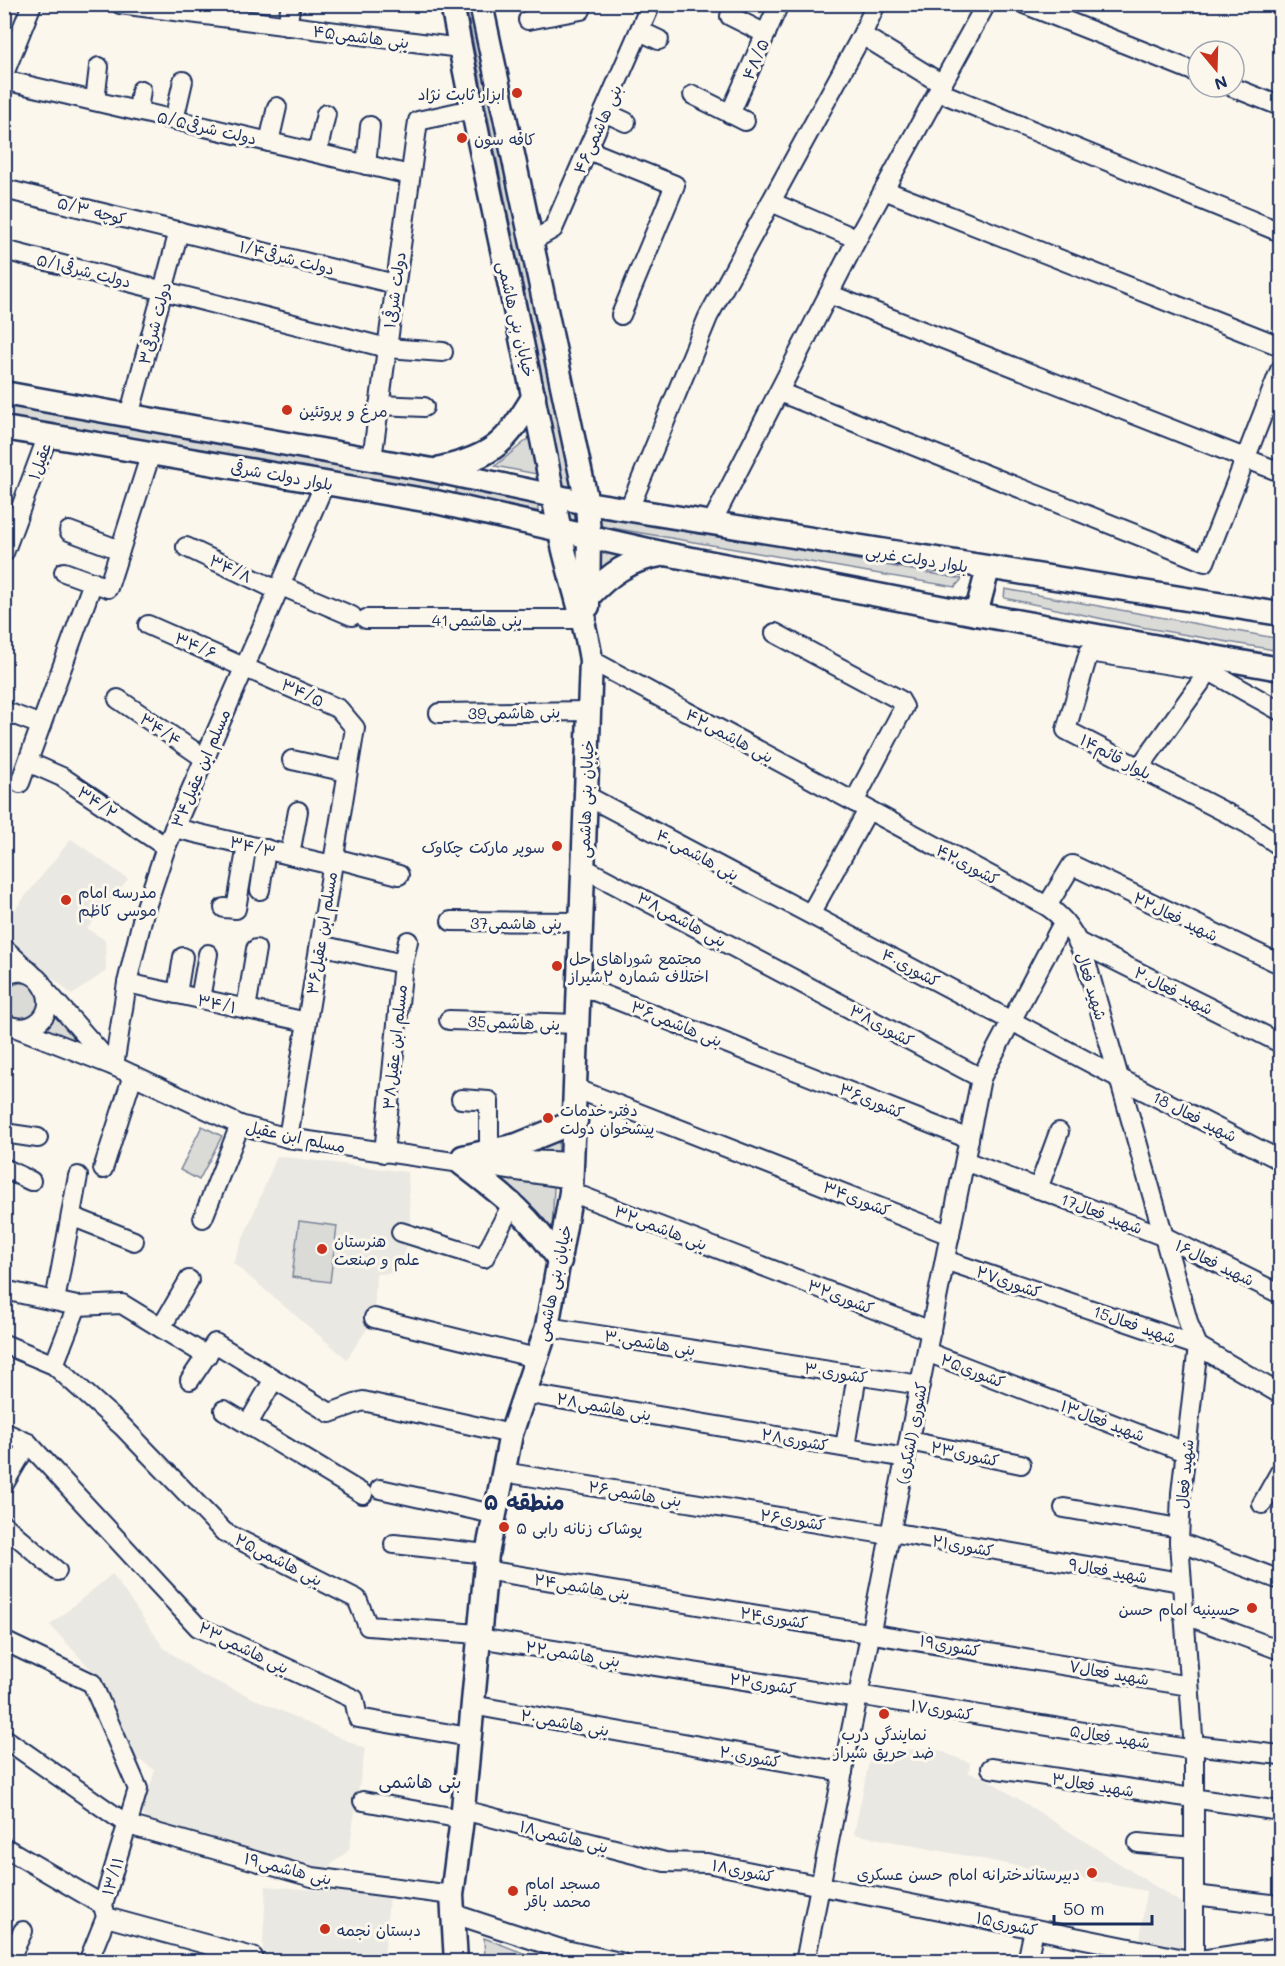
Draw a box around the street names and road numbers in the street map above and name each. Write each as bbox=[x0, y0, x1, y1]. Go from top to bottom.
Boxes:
street label: بنی هاشمی۴۵ bbox=[312, 20, 410, 53]
street label: ۴۸/۵ bbox=[737, 35, 773, 83]
street label: بنی هاشمی۴۶ bbox=[568, 81, 627, 177]
street label: ۵/۵دولت شرقی bbox=[155, 105, 259, 149]
street label: کوچه ۵/۳ bbox=[55, 191, 129, 230]
street label: ۱/۴دولت شرقی bbox=[237, 235, 337, 279]
street label: ۵/۱دولت شرقی bbox=[35, 248, 133, 292]
street label: ۱دولت شرقی bbox=[378, 250, 410, 330]
street label: خیابان بنی هاشمی bbox=[492, 259, 541, 379]
street label: ۳دولت شرقی bbox=[133, 280, 175, 366]
street label: عقیل۱ bbox=[23, 440, 55, 482]
street label: بلوار دولت شرقی bbox=[229, 456, 335, 495]
street label: بلوار دولت غربی bbox=[864, 540, 970, 577]
street label: ۳۴/۸ bbox=[206, 549, 256, 587]
street label: بنی هاشمی41 bbox=[432, 609, 522, 631]
street label: ۳۴/۶ bbox=[172, 627, 220, 663]
street label: ۳۴/۵ bbox=[278, 673, 328, 711]
street label: بنی هاشمی39 bbox=[468, 701, 561, 724]
street label: بنی هاشمی۴۲ bbox=[682, 703, 778, 768]
street label: مسلم ابن عقیل۳۴ bbox=[166, 706, 237, 831]
street label: ۳۴/۴ bbox=[136, 708, 186, 750]
street label: بلوار قائم۱۴ bbox=[1075, 728, 1155, 786]
street label: خیابان بنی هاشمی bbox=[572, 739, 599, 859]
street label: ۳۴/۲ bbox=[74, 781, 122, 823]
street label: بنی هاشمی۴۰ bbox=[652, 823, 743, 886]
street label: ۳۴/۳ bbox=[228, 831, 278, 861]
street label: کشوری۴۲ bbox=[932, 839, 1003, 890]
street label: مسلم ابن عقیل۳۶ bbox=[301, 870, 344, 996]
street label: بنی هاشمی۳۸ bbox=[633, 887, 730, 952]
street label: شهید فعال۲۲ bbox=[1130, 887, 1222, 945]
street label: بنی هاشمی37 bbox=[470, 912, 562, 934]
street label: کشوری۴۰ bbox=[878, 943, 944, 992]
street label: شهید فعال bbox=[1072, 950, 1112, 1022]
street label: شهید فعال۲۰ bbox=[1131, 961, 1217, 1019]
street label: مسلم ابن عقیل۳۸ bbox=[377, 983, 414, 1111]
street label: ۳۴/۱ bbox=[196, 989, 238, 1017]
street label: بنی هاشمی۳۶ bbox=[628, 995, 726, 1052]
street label: کشوری۳۸ bbox=[846, 999, 918, 1052]
street label: بنی هاشمی35 bbox=[467, 1010, 561, 1035]
street label: کشوری۳۶ bbox=[836, 1077, 908, 1124]
street label: 18 شهید فعال bbox=[1149, 1086, 1241, 1146]
street label: مسلم ابن عقیل bbox=[244, 1115, 348, 1160]
street label: کشوری۳۴ bbox=[820, 1176, 894, 1221]
street label: 17شهید فعال bbox=[1058, 1188, 1146, 1238]
street label: بنی هاشمی۳۲ bbox=[611, 1200, 710, 1255]
street label: خیابان بنی هاشمی bbox=[530, 1223, 577, 1343]
street label: شهید فعال۱۶ bbox=[1172, 1234, 1258, 1290]
street label: کشوری۲۷ bbox=[973, 1260, 1045, 1303]
street label: کشوری۳۲ bbox=[804, 1274, 877, 1319]
street label: 15شهید فعال bbox=[1091, 1300, 1179, 1348]
street label: بنی هاشمی۳۰ bbox=[603, 1324, 697, 1361]
street label: کشوری۲۵ bbox=[937, 1348, 1008, 1393]
street label: کشوری۳۰ bbox=[803, 1357, 869, 1388]
street label: کشوری (لشکری) bbox=[891, 1380, 932, 1486]
street label: بنی هاشمی۲۸ bbox=[555, 1387, 653, 1426]
street label: شهید فعال۱۳ bbox=[1058, 1394, 1148, 1446]
street label: کشوری۲۸ bbox=[760, 1423, 830, 1456]
street label: کشوری۲۳ bbox=[929, 1436, 1001, 1471]
street label: شهید فعال bbox=[1170, 1438, 1198, 1510]
street label: بنی هاشمی۲۶ bbox=[587, 1475, 683, 1512]
street label: کشوری۲۶ bbox=[759, 1503, 827, 1536]
street label: بنی هاشمی۲۵ bbox=[231, 1528, 326, 1591]
street label: ۲۱کشوری bbox=[930, 1529, 996, 1562]
street label: شهید فعال۹ bbox=[1067, 1553, 1149, 1587]
street label: بنی هاشمی۲۴ bbox=[532, 1568, 631, 1605]
street label: کشوری۲۴ bbox=[738, 1601, 810, 1634]
street label: بنی هاشمی۲۳ bbox=[195, 1616, 293, 1679]
street label: ۱۹کشوری bbox=[918, 1629, 982, 1662]
street label: بنی هاشمی۲۲ bbox=[524, 1635, 622, 1672]
street label: شهید فعال۷ bbox=[1067, 1655, 1151, 1689]
street label: کشوری۲۲ bbox=[728, 1667, 798, 1700]
street label: ۱۷کشوری bbox=[909, 1694, 975, 1725]
street label: بنی هاشمی۲۰ bbox=[519, 1704, 611, 1741]
street label: شهید فعال۵ bbox=[1068, 1719, 1152, 1753]
street label: کشوری۲۰ bbox=[718, 1740, 782, 1773]
street label: شهید فعال۳ bbox=[1050, 1767, 1136, 1801]
street label: بنی هاشمی۱۸ bbox=[517, 1815, 611, 1858]
street label: بنی هاشمی۱۹ bbox=[242, 1847, 334, 1890]
street label: ۱۳/۱۱ bbox=[96, 1854, 128, 1898]
street label: کشوری۱۸ bbox=[710, 1854, 776, 1887]
street label: کشوری۱۵ bbox=[974, 1906, 1040, 1941]

